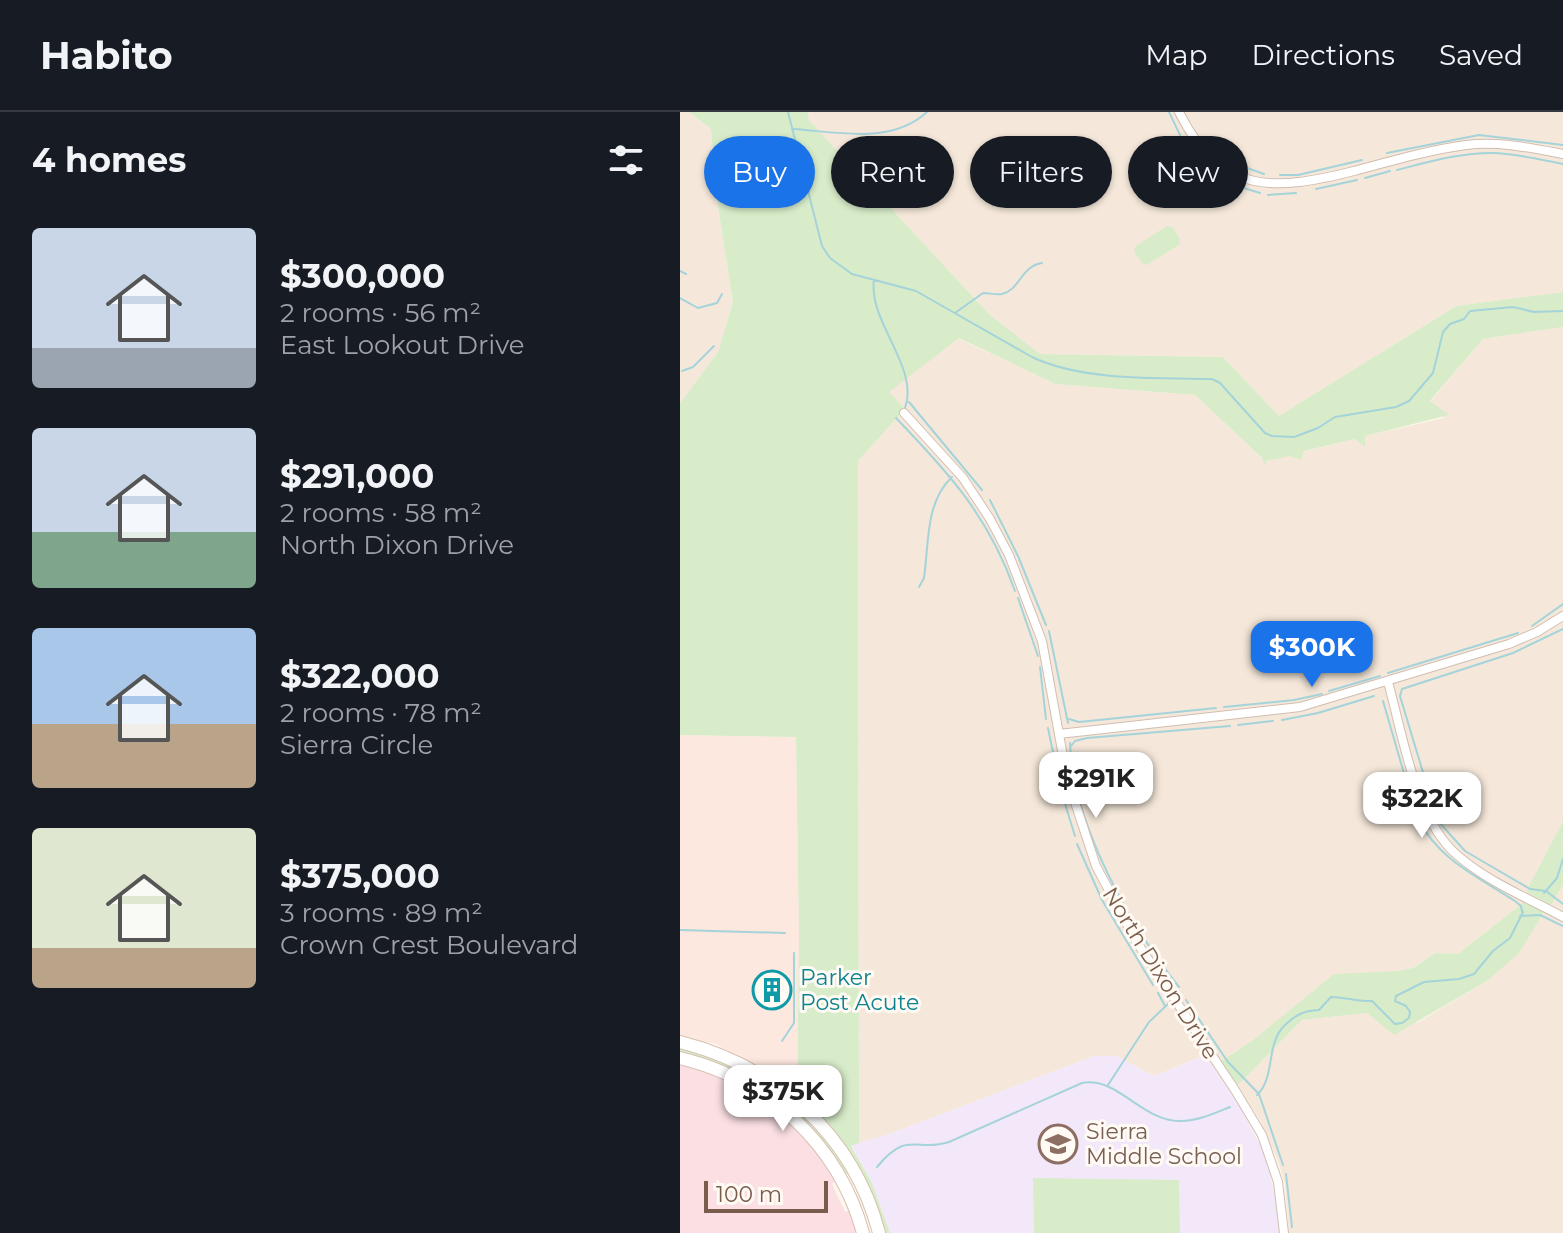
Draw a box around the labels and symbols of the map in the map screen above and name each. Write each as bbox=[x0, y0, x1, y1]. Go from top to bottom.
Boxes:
pin: $300K bbox=[1256, 621, 1368, 689]
pin: $291K bbox=[1040, 752, 1152, 820]
pin: $322K bbox=[1366, 772, 1478, 840]
street label: North Dixon Drive bbox=[1097, 882, 1224, 1064]
place label: Parker Post Acute bbox=[800, 964, 919, 1016]
building icon: Parker Post Acute bbox=[751, 969, 793, 1011]
pin: $375K bbox=[727, 1065, 839, 1133]
place label: Sierra Middle School bbox=[1086, 1118, 1242, 1170]
school or university icon: Sierra Middle School bbox=[1037, 1123, 1079, 1165]
scale bar bbox=[704, 1177, 828, 1213]

